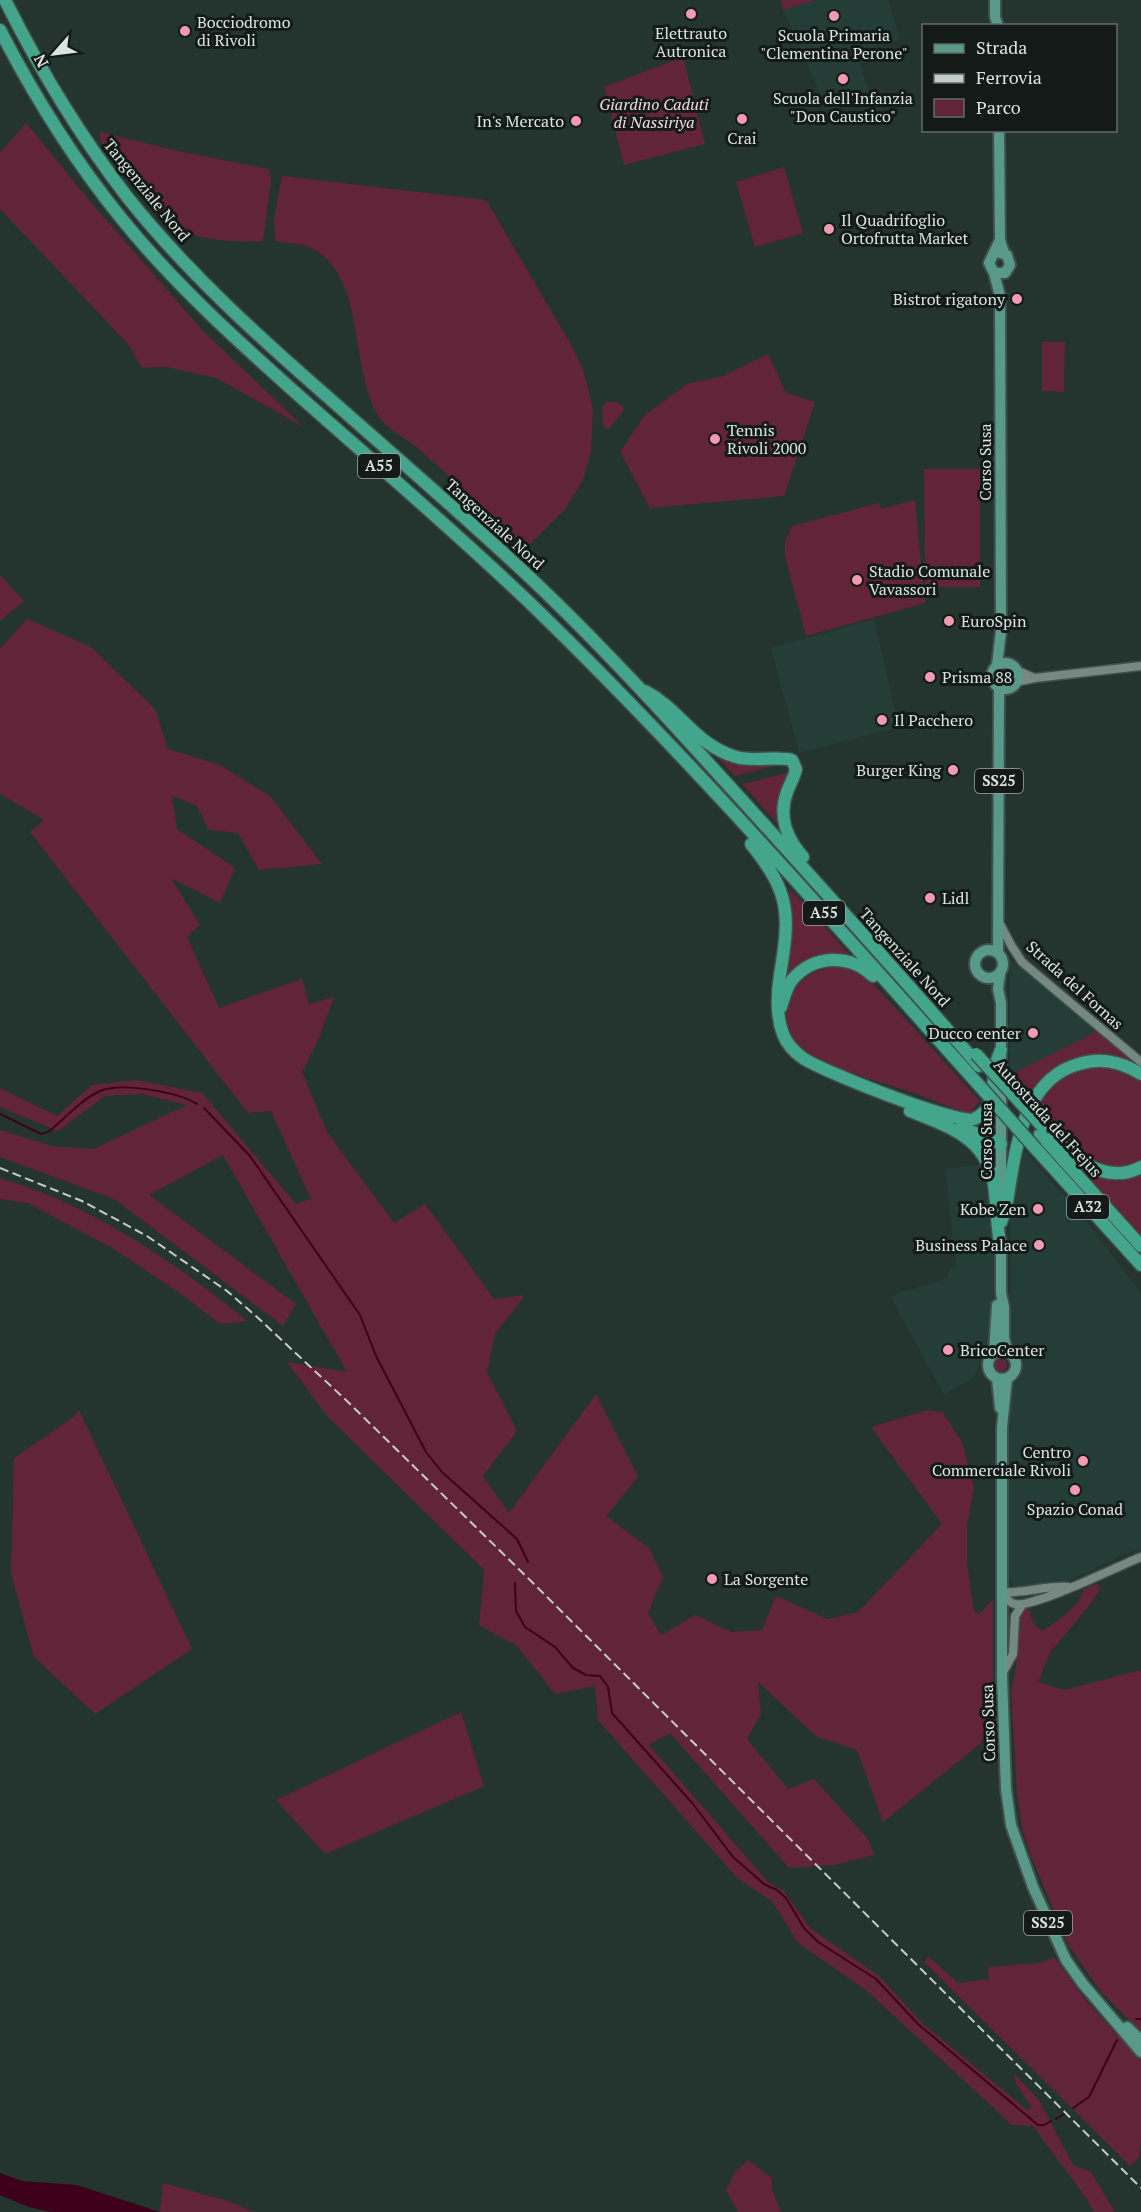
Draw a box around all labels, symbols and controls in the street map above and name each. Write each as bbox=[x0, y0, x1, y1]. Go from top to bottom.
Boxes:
marker: Elettrauto Autronica bbox=[684, 7, 698, 21]
marker: Scuola Primaria "Clementina Perone" bbox=[827, 9, 841, 23]
place label: Bocciodromo di Rivoli bbox=[197, 11, 291, 51]
place label: Elettrauto Autronica bbox=[655, 22, 727, 62]
north arrow bbox=[24, 24, 84, 84]
marker: Bocciodromo di Rivoli bbox=[178, 24, 192, 38]
place label: Scuola Primaria "Clementina Perone" bbox=[760, 24, 908, 64]
legend bbox=[922, 24, 1117, 132]
text: Strada bbox=[976, 35, 1027, 59]
text: N bbox=[28, 51, 53, 72]
text: Ferrovia bbox=[976, 65, 1042, 89]
marker: Scuola dell'Infanzia "Don Caustico" bbox=[836, 72, 850, 86]
place label: Scuola dell'Infanzia "Don Caustico" bbox=[773, 87, 913, 127]
park label: Giardino Caduti di Nassiriya bbox=[599, 93, 709, 133]
text: Parco bbox=[976, 95, 1021, 119]
place label: In's Mercato bbox=[477, 110, 564, 132]
marker: Crai bbox=[735, 112, 749, 126]
marker: In's Mercato bbox=[569, 114, 583, 128]
place label: Crai bbox=[727, 127, 757, 149]
street label: Tangenziale Nord bbox=[99, 134, 195, 246]
place label: Il Quadrifoglio Ortofrutta Market bbox=[841, 209, 969, 249]
marker: Il Quadrifoglio Ortofrutta Market bbox=[822, 222, 836, 236]
place label: Bistrot rigatony bbox=[893, 288, 1006, 310]
marker: Bistrot rigatony bbox=[1010, 292, 1024, 306]
place label: Tennis Rivoli 2000 bbox=[727, 419, 806, 459]
street label: Corso Susa bbox=[974, 423, 996, 501]
marker: Tennis Rivoli 2000 bbox=[708, 432, 722, 446]
road number: A55 bbox=[358, 454, 400, 478]
street label: Tangenziale Nord bbox=[441, 474, 549, 574]
place label: Stadio Comunale Vavassori bbox=[869, 560, 990, 600]
marker: Stadio Comunale Vavassori bbox=[850, 573, 864, 587]
place label: EuroSpin bbox=[961, 610, 1027, 632]
marker: EuroSpin bbox=[942, 614, 956, 628]
place label: Prisma 88 bbox=[942, 666, 1012, 688]
marker: Prisma 88 bbox=[923, 670, 937, 684]
place label: Il Pacchero bbox=[894, 709, 973, 731]
marker: Il Pacchero bbox=[875, 713, 889, 727]
place label: Burger King bbox=[856, 759, 942, 781]
marker: Burger King bbox=[946, 763, 960, 777]
road number: SS25 bbox=[975, 769, 1023, 793]
place label: Lidl bbox=[942, 887, 969, 909]
marker: Lidl bbox=[923, 891, 937, 905]
road number: A55 bbox=[803, 901, 845, 925]
street label: Tangenziale Nord bbox=[855, 903, 955, 1011]
street label: Strada del Fornas bbox=[1022, 936, 1128, 1035]
place label: Ducco center bbox=[929, 1022, 1022, 1044]
marker: Ducco center bbox=[1026, 1026, 1040, 1040]
street label: Autostrada del Frejus bbox=[989, 1054, 1107, 1182]
street label: Corso Susa bbox=[975, 1102, 997, 1180]
road number: A32 bbox=[1067, 1195, 1109, 1219]
place label: Kobe Zen bbox=[960, 1198, 1026, 1220]
marker: Kobe Zen bbox=[1031, 1202, 1045, 1216]
place label: Business Palace bbox=[915, 1234, 1027, 1256]
marker: Business Palace bbox=[1032, 1238, 1046, 1252]
place label: BricoCenter bbox=[960, 1339, 1045, 1361]
marker: BricoCenter bbox=[941, 1343, 955, 1357]
place label: Centro Commerciale Rivoli bbox=[932, 1441, 1071, 1481]
marker: Centro Commerciale Rivoli bbox=[1076, 1454, 1090, 1468]
marker: Spazio Conad bbox=[1068, 1483, 1082, 1497]
place label: Spazio Conad bbox=[1027, 1498, 1123, 1520]
place label: La Sorgente bbox=[724, 1568, 808, 1590]
marker: La Sorgente bbox=[705, 1572, 719, 1586]
street label: Corso Susa bbox=[976, 1684, 1000, 1762]
road number: SS25 bbox=[1024, 1911, 1072, 1935]

